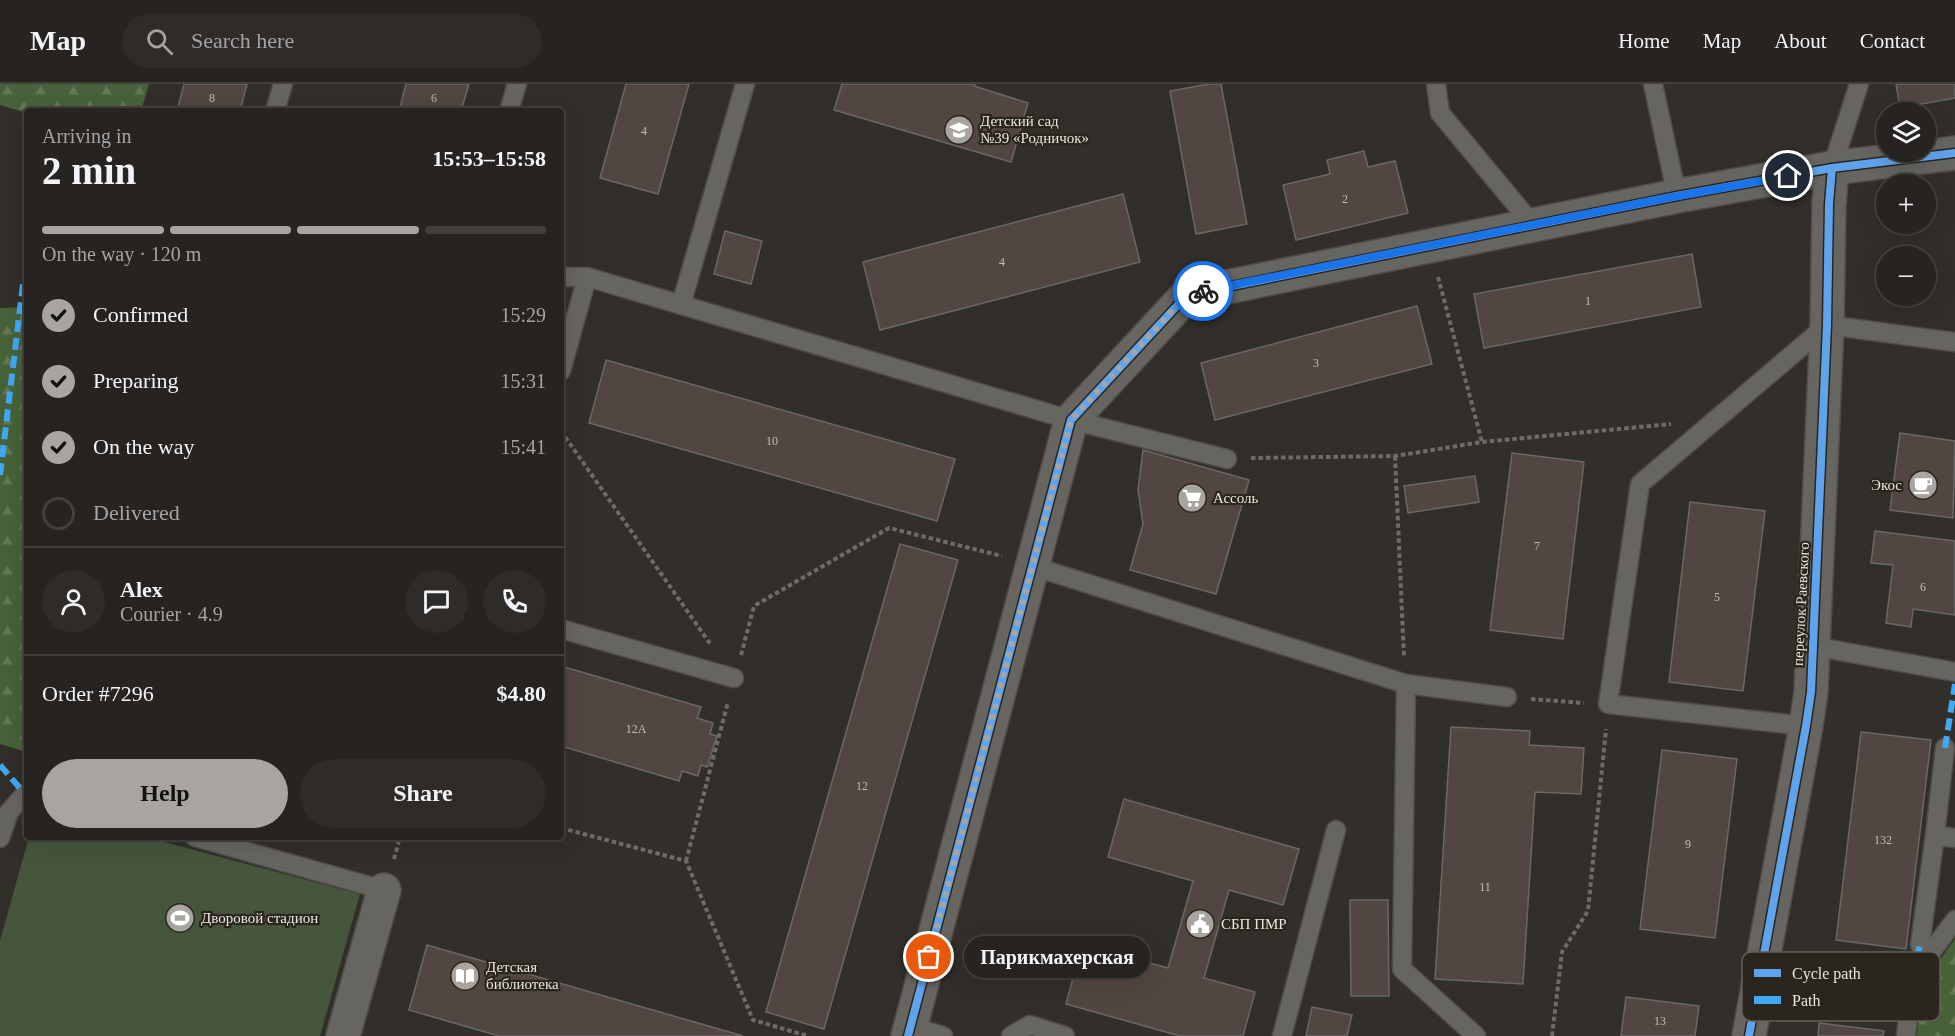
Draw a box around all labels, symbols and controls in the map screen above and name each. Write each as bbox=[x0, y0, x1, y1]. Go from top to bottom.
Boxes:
search box bbox=[122, 14, 542, 68]
text: Map bbox=[30, 25, 86, 56]
icon: search bbox=[143, 25, 176, 58]
text: Search here bbox=[191, 28, 294, 53]
text: Home bbox=[1618, 29, 1670, 53]
text: Map bbox=[1703, 29, 1741, 53]
text: About bbox=[1774, 29, 1827, 53]
text: Contact bbox=[1860, 29, 1925, 53]
house number: 8 bbox=[209, 91, 215, 105]
house number: 6 bbox=[431, 91, 437, 105]
map controls bbox=[1876, 102, 1936, 306]
button: layers bbox=[1876, 102, 1936, 162]
place label: Детский сад №39 «Родничок» bbox=[980, 113, 1089, 146]
school or university icon: Детский сад №39 «Родничок» bbox=[943, 114, 975, 146]
house number: 4 bbox=[641, 124, 647, 138]
text: Arriving in bbox=[42, 125, 131, 147]
text: 15:53–15:58 bbox=[432, 146, 546, 171]
text: 2 min bbox=[42, 149, 136, 192]
pin bbox=[1762, 150, 1813, 201]
icon: home bbox=[1771, 159, 1804, 192]
button: + bbox=[1876, 174, 1936, 234]
house number: 2 bbox=[1342, 192, 1348, 206]
text: On the way · 120 m bbox=[42, 243, 201, 265]
button: − bbox=[1876, 246, 1936, 306]
house number: 4 bbox=[999, 255, 1005, 269]
courier bbox=[1173, 261, 1233, 321]
icon: bike bbox=[1187, 275, 1220, 308]
house number: 1 bbox=[1585, 294, 1591, 308]
icon: check bbox=[42, 299, 75, 332]
text: Confirmed bbox=[93, 302, 188, 327]
text: 15:29 bbox=[500, 304, 546, 326]
house number: 3 bbox=[1313, 356, 1319, 370]
icon: check bbox=[42, 365, 75, 398]
text: Preparing bbox=[93, 368, 179, 393]
text: 15:31 bbox=[500, 370, 546, 392]
icon: check bbox=[42, 431, 75, 464]
text: On the way bbox=[93, 434, 194, 459]
house number: 10 bbox=[766, 434, 778, 448]
text: 15:41 bbox=[500, 436, 546, 458]
cafe icon: Экос bbox=[1907, 469, 1939, 501]
place label: Экос bbox=[1871, 477, 1902, 493]
supermarket icon: Ассоль bbox=[1176, 482, 1208, 514]
place label: Ассоль bbox=[1213, 490, 1259, 506]
text: Delivered bbox=[93, 500, 180, 525]
house number: 7 bbox=[1534, 539, 1540, 553]
street label: переулок Раевского bbox=[1790, 542, 1812, 666]
button: person bbox=[42, 570, 105, 633]
button: chat bbox=[405, 570, 468, 633]
button: phone bbox=[483, 570, 546, 633]
text: Alex bbox=[120, 577, 163, 602]
house number: 6 bbox=[1920, 580, 1926, 594]
house number: 5 bbox=[1714, 590, 1720, 604]
text: Courier · 4.9 bbox=[120, 603, 223, 625]
text: Order #7296 bbox=[42, 681, 154, 706]
text: $4.80 bbox=[497, 681, 546, 706]
house number: 12А bbox=[626, 722, 647, 736]
button: Help bbox=[42, 759, 288, 828]
button: Share bbox=[300, 759, 546, 828]
house number: 12 bbox=[856, 779, 868, 793]
house number: 132 bbox=[1874, 833, 1892, 847]
house number: 9 bbox=[1685, 837, 1691, 851]
house number: 11 bbox=[1479, 880, 1491, 894]
sports icon: Дворовой стадион bbox=[164, 902, 196, 934]
public building icon: СБП ПМР bbox=[1184, 908, 1216, 940]
place label: Дворовой стадион bbox=[201, 910, 318, 926]
place label: СБП ПМР bbox=[1221, 916, 1287, 932]
pin bbox=[903, 931, 954, 982]
callout: Парикмахерская bbox=[965, 936, 1151, 978]
icon: bag bbox=[912, 940, 945, 973]
text: Парикмахерская bbox=[980, 946, 1134, 968]
legend bbox=[1742, 952, 1940, 1021]
place label: Детская библиотека bbox=[486, 959, 559, 992]
library icon: Детская библиотека bbox=[449, 960, 481, 992]
text: Cycle path bbox=[1792, 965, 1861, 983]
text: Path bbox=[1792, 992, 1820, 1009]
house number: 13 bbox=[1654, 1014, 1666, 1028]

